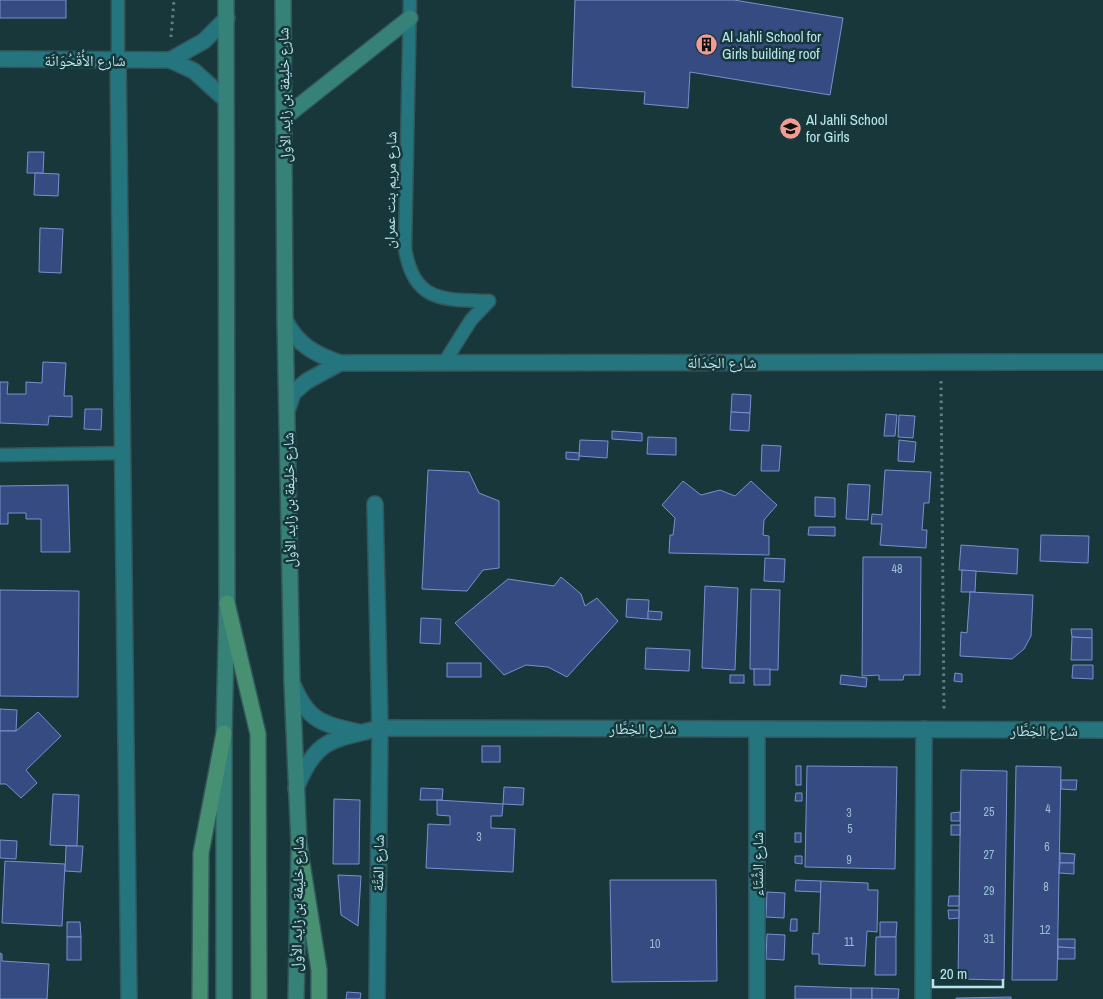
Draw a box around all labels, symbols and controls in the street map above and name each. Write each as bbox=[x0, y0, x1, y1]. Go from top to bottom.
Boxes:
place label: Al Jahli School for Girls building roof bbox=[721, 26, 821, 64]
street label: شارع خليفة بن زايد الأول bbox=[272, 27, 296, 163]
building icon: Al Jahli School for Girls building roof bbox=[694, 33, 718, 57]
street label: شارع الأُقْحُوَانَة bbox=[44, 49, 126, 71]
place label: Al Jahli School for Girls bbox=[805, 109, 887, 147]
school or university icon: Al Jahli School for Girls bbox=[778, 116, 802, 140]
street label: شارع مريم بنت عمران bbox=[378, 131, 402, 249]
street label: شارع الجَدَالَة bbox=[687, 352, 757, 373]
street label: شارع خليفة بن زايد الأول bbox=[277, 432, 301, 568]
house number: 48 bbox=[892, 561, 902, 577]
street label: شارع الخِطَّار bbox=[608, 718, 677, 739]
street label: شارع الخِطَّار bbox=[1009, 720, 1078, 741]
house number: 4 bbox=[1045, 801, 1051, 817]
house number: 25 bbox=[984, 804, 995, 820]
house number: 3 bbox=[846, 805, 852, 821]
house number: 5 bbox=[847, 821, 853, 837]
house number: 3 bbox=[476, 829, 482, 845]
street label: شارع الشِّتَاء bbox=[747, 832, 768, 896]
street label: شارع المَتَّة bbox=[367, 834, 389, 892]
street label: شارع خليفة بن زايد الأول bbox=[285, 836, 309, 972]
house number: 6 bbox=[1044, 839, 1050, 855]
house number: 27 bbox=[984, 847, 995, 863]
house number: 9 bbox=[846, 852, 852, 868]
house number: 8 bbox=[1043, 879, 1049, 895]
house number: 29 bbox=[984, 883, 994, 899]
house number: 12 bbox=[1040, 922, 1050, 938]
house number: 31 bbox=[984, 931, 995, 947]
house number: 11 bbox=[844, 934, 855, 950]
house number: 10 bbox=[650, 936, 660, 952]
scale bar bbox=[933, 956, 1003, 988]
text: 20 m bbox=[940, 963, 967, 984]

